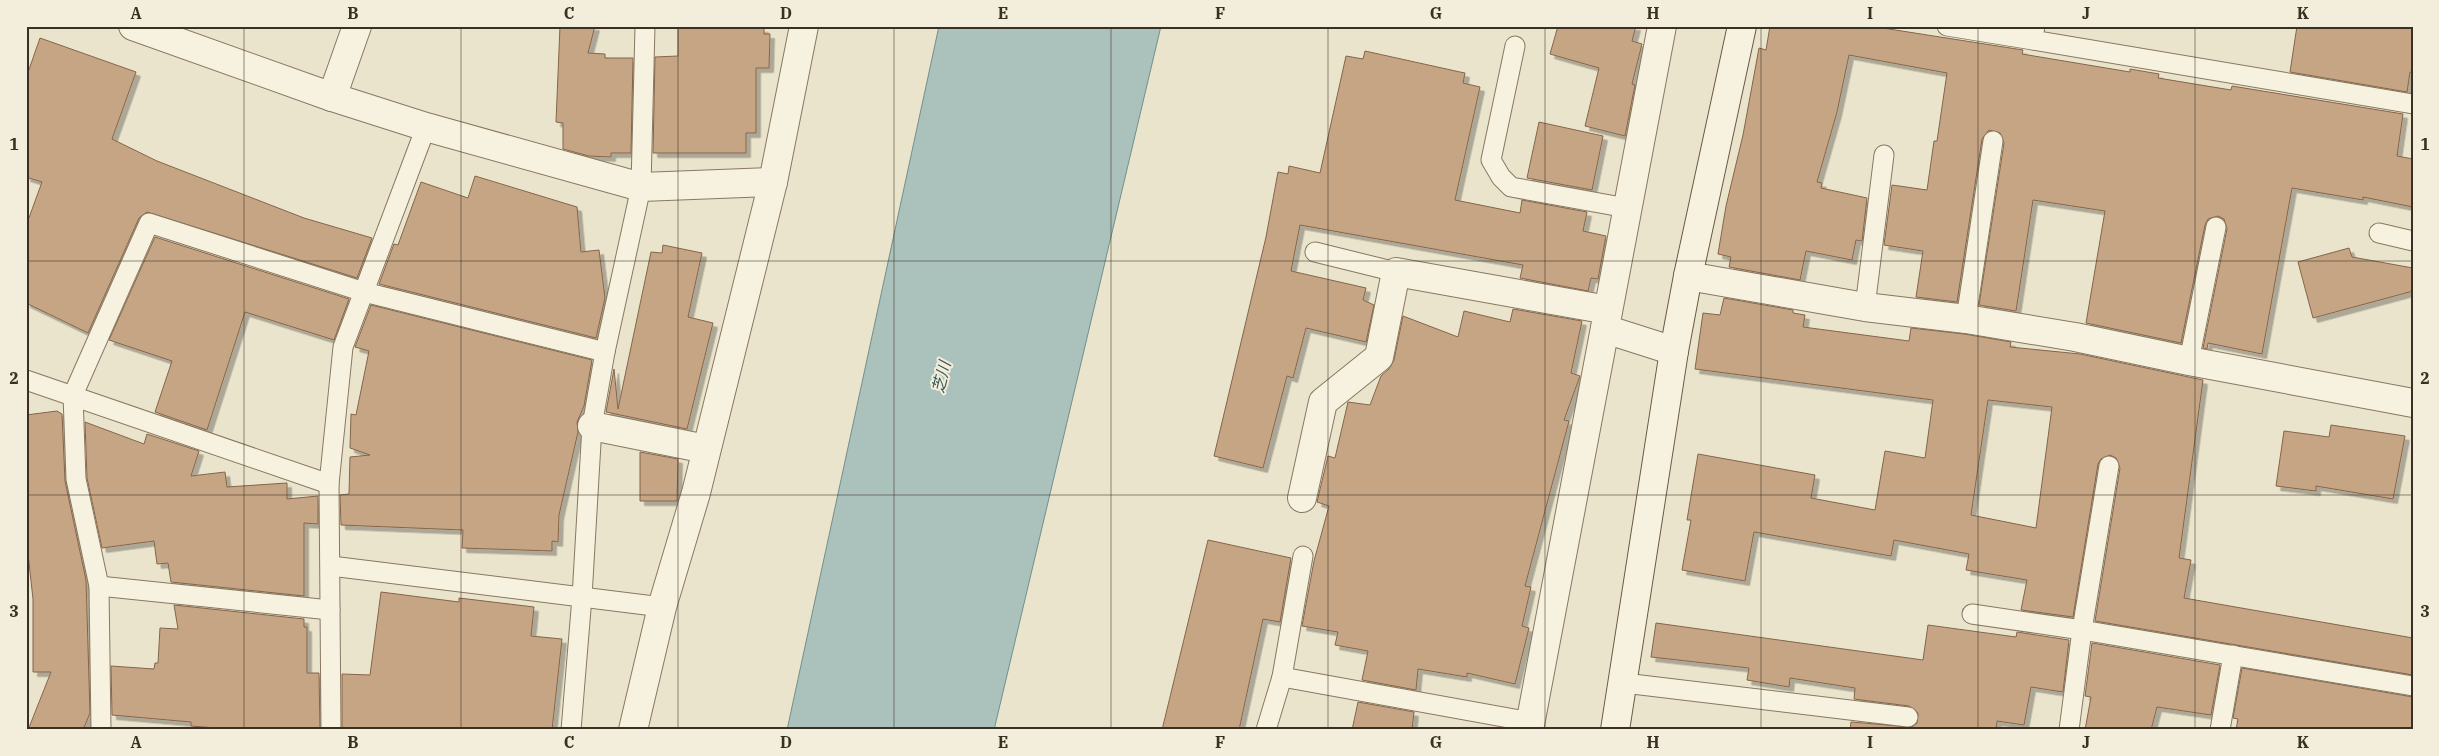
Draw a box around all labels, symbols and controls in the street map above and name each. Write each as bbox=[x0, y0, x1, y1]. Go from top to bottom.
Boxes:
text: A bbox=[130, 3, 142, 23]
text: B bbox=[347, 3, 359, 23]
text: C bbox=[564, 3, 574, 23]
text: D bbox=[780, 3, 792, 23]
text: E bbox=[998, 3, 1008, 23]
text: F bbox=[1215, 3, 1225, 23]
text: G bbox=[1430, 3, 1442, 23]
text: H bbox=[1647, 3, 1660, 23]
text: I bbox=[1867, 3, 1873, 23]
text: J bbox=[2082, 3, 2090, 23]
text: K bbox=[2297, 3, 2310, 23]
text: 1 bbox=[9, 134, 19, 154]
text: 1 bbox=[2420, 134, 2430, 154]
water label: 芝川 bbox=[927, 357, 955, 395]
text: 2 bbox=[9, 368, 19, 388]
text: 2 bbox=[2420, 368, 2430, 388]
text: 3 bbox=[9, 601, 19, 621]
text: 3 bbox=[2420, 601, 2430, 621]
text: A bbox=[130, 732, 142, 752]
text: B bbox=[347, 732, 359, 752]
text: C bbox=[564, 732, 574, 752]
text: D bbox=[780, 732, 792, 752]
text: E bbox=[998, 732, 1008, 752]
text: F bbox=[1215, 732, 1225, 752]
text: G bbox=[1430, 732, 1442, 752]
text: H bbox=[1647, 732, 1660, 752]
text: I bbox=[1867, 732, 1873, 752]
text: J bbox=[2082, 732, 2090, 752]
text: K bbox=[2297, 732, 2310, 752]

